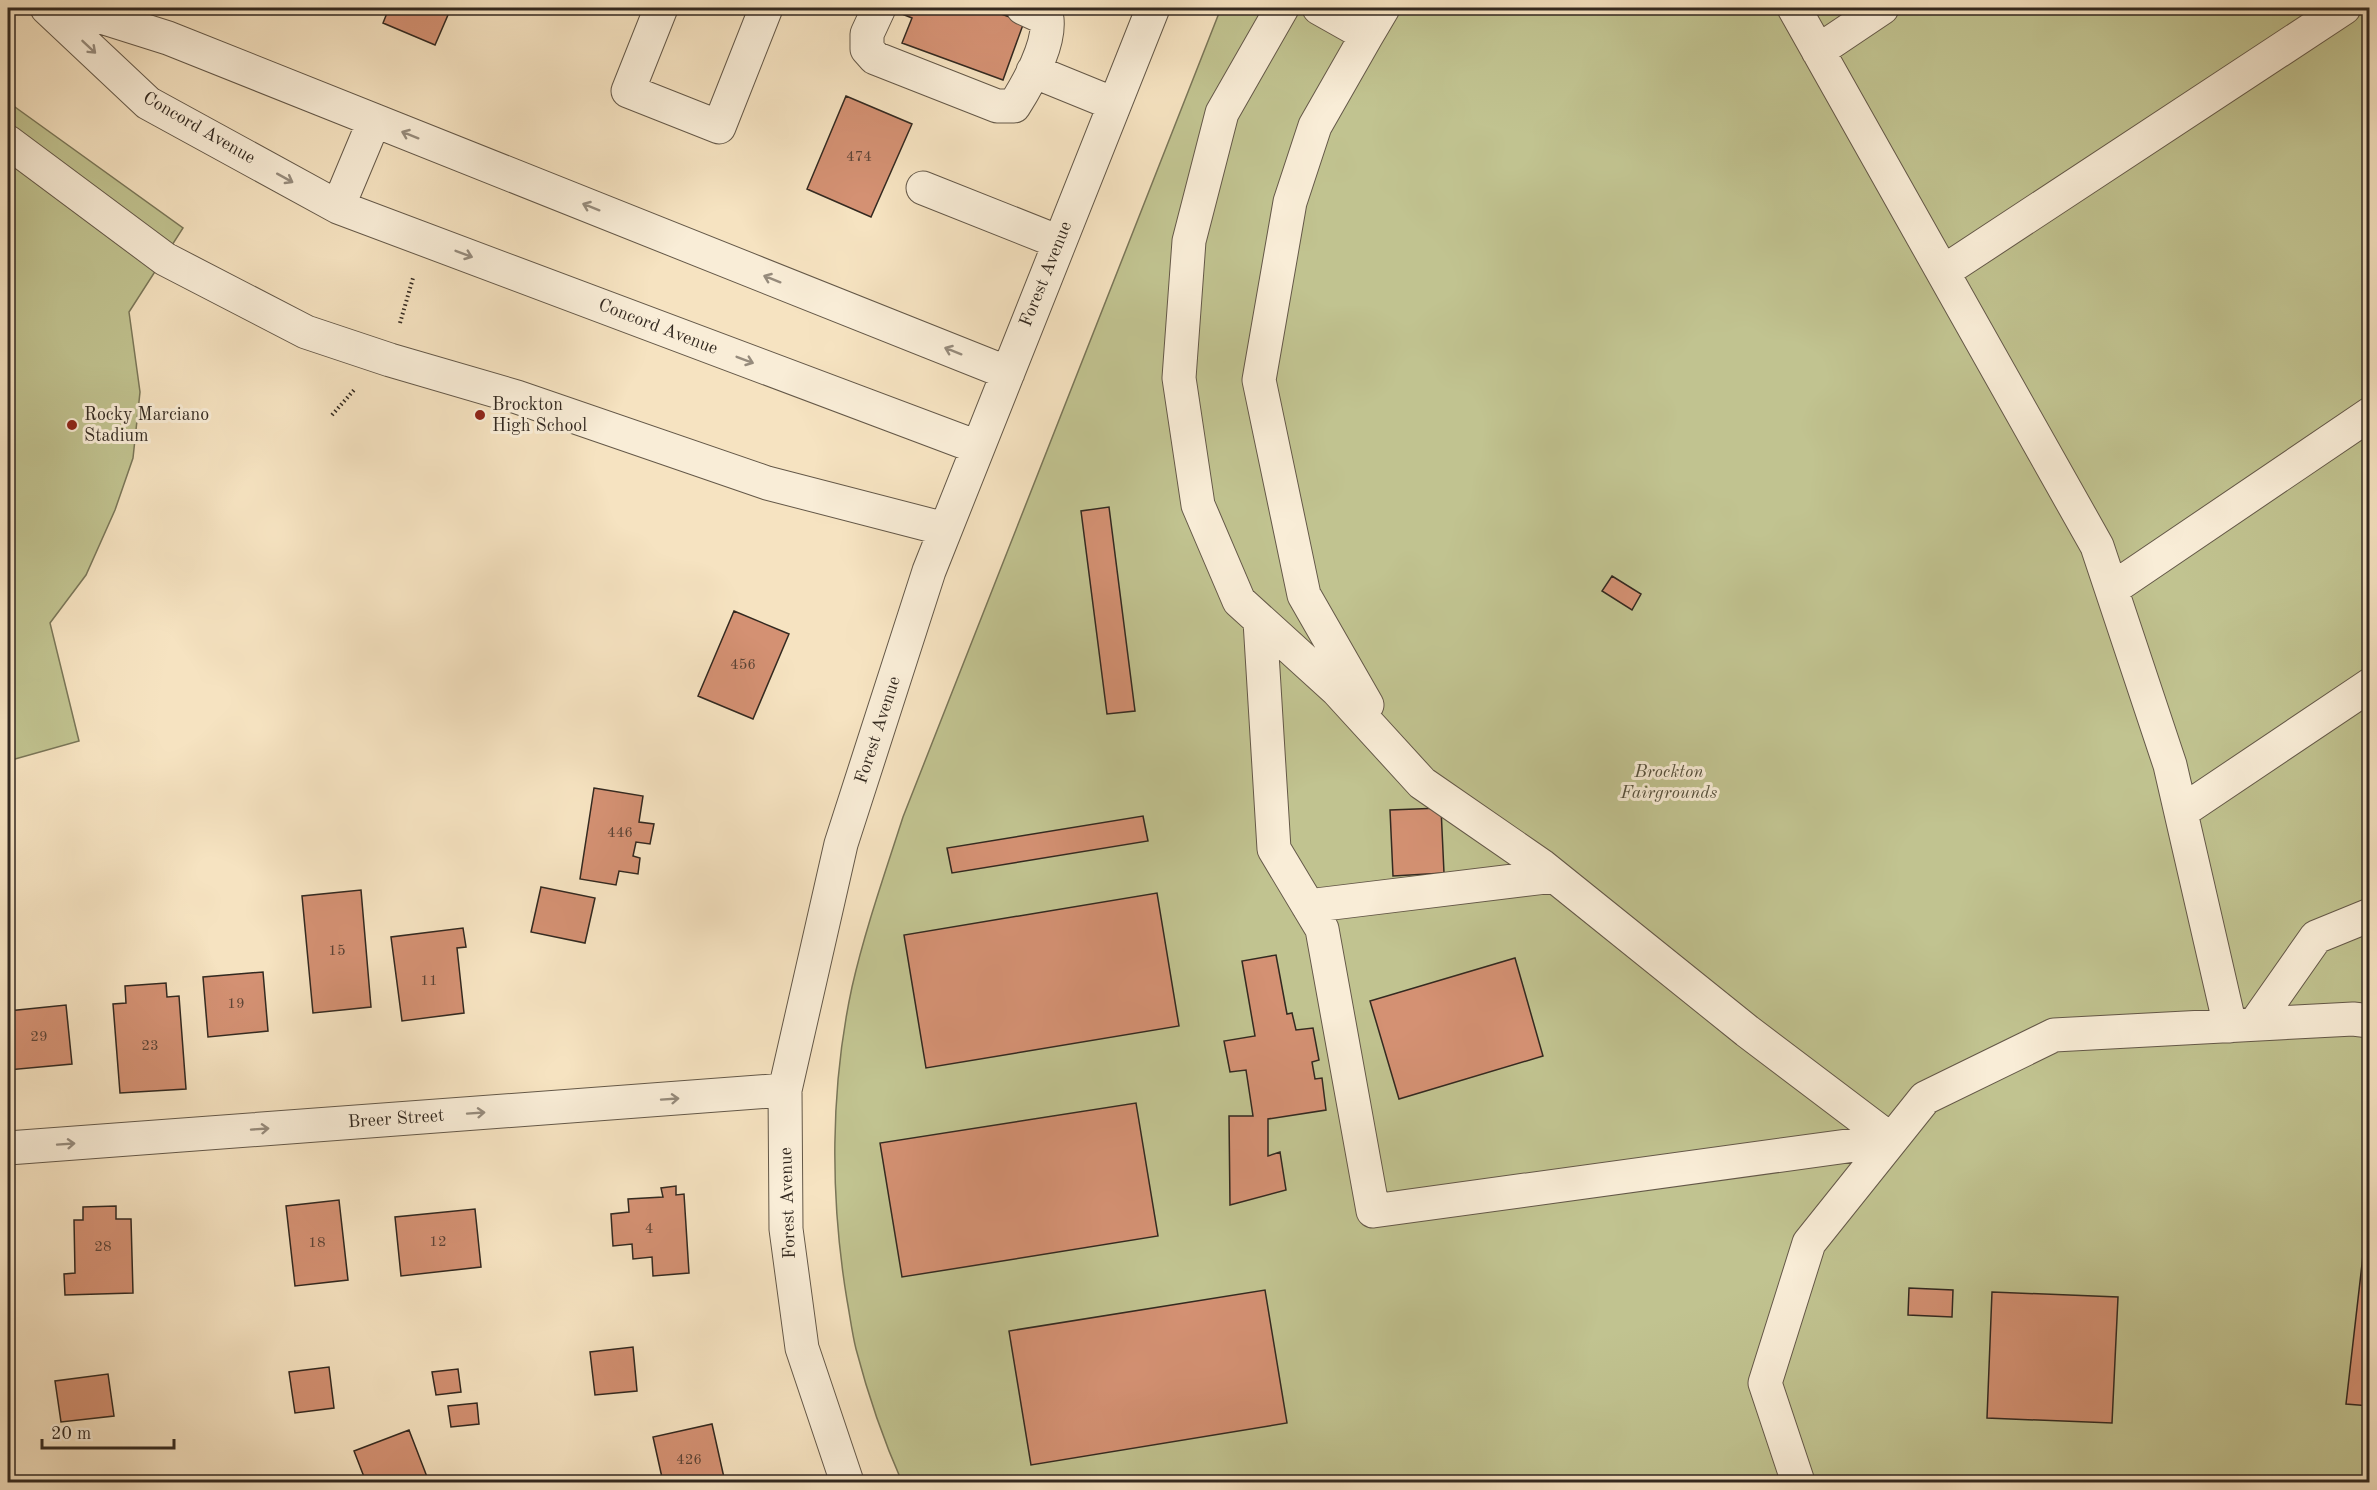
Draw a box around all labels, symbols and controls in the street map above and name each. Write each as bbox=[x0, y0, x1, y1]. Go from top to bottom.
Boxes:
one-way arrow bbox=[82, 40, 97, 55]
street label: Concord Avenue bbox=[140, 89, 258, 167]
one-way arrow bbox=[401, 129, 419, 140]
house number: 474 bbox=[846, 150, 872, 165]
one-way arrow bbox=[276, 172, 293, 184]
one-way arrow bbox=[582, 201, 601, 212]
street label: Forest Avenue bbox=[1017, 219, 1075, 329]
one-way arrow bbox=[454, 250, 473, 261]
one-way arrow bbox=[763, 273, 782, 284]
street label: Concord Avenue bbox=[596, 296, 720, 358]
one-way arrow bbox=[944, 345, 963, 356]
one-way arrow bbox=[735, 355, 754, 366]
place label: Brockton High School bbox=[492, 396, 587, 435]
place label: Rocky Marciano Stadium bbox=[84, 406, 209, 445]
marker: Brockton High School bbox=[473, 408, 487, 422]
marker: Rocky Marciano Stadium bbox=[65, 418, 79, 432]
house number: 456 bbox=[730, 658, 756, 673]
street label: Forest Avenue bbox=[852, 674, 904, 786]
park label: Brockton Fairgrounds bbox=[1620, 763, 1718, 802]
house number: 446 bbox=[607, 826, 633, 841]
house number: 15 bbox=[328, 944, 346, 959]
house number: 11 bbox=[420, 974, 438, 989]
house number: 19 bbox=[227, 997, 245, 1012]
house number: 29 bbox=[30, 1030, 48, 1045]
house number: 23 bbox=[141, 1039, 159, 1054]
one-way arrow bbox=[660, 1093, 680, 1104]
street label: Breer Street bbox=[347, 1107, 445, 1131]
one-way arrow bbox=[465, 1107, 485, 1118]
one-way arrow bbox=[250, 1124, 270, 1135]
one-way arrow bbox=[55, 1138, 75, 1149]
street label: Forest Avenue bbox=[777, 1147, 799, 1259]
house number: 4 bbox=[645, 1222, 653, 1237]
house number: 12 bbox=[429, 1235, 447, 1250]
house number: 18 bbox=[308, 1236, 326, 1251]
house number: 28 bbox=[94, 1240, 112, 1255]
scale bar bbox=[42, 1412, 174, 1450]
text: 20 m bbox=[51, 1425, 91, 1443]
house number: 426 bbox=[676, 1453, 702, 1468]

